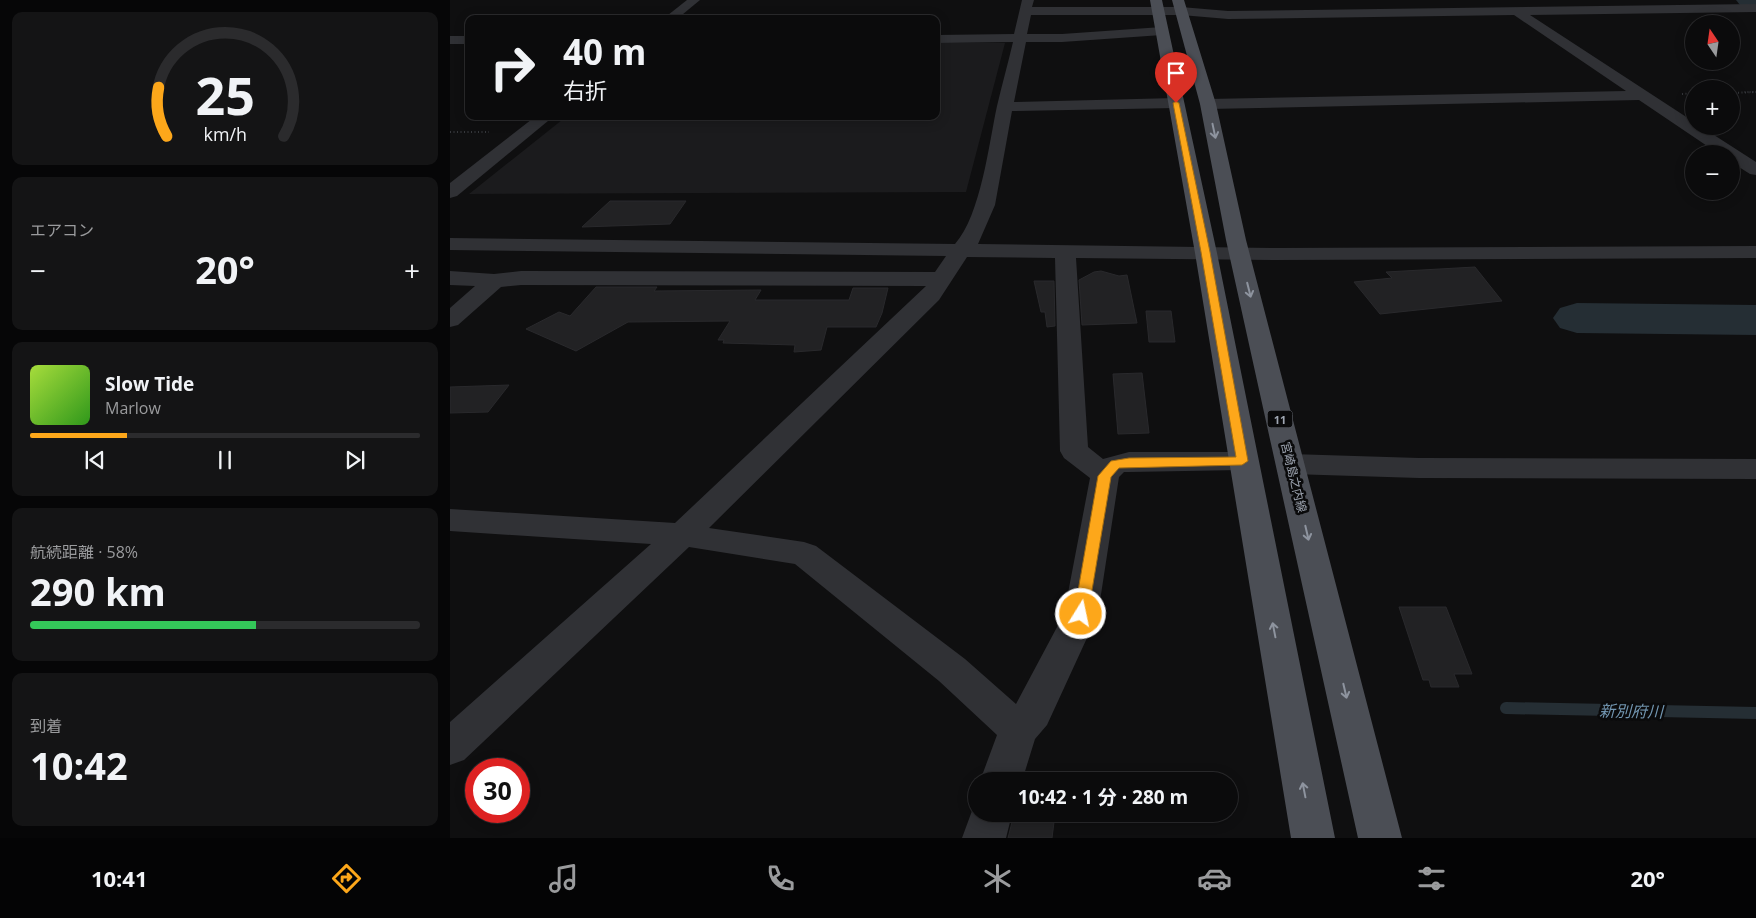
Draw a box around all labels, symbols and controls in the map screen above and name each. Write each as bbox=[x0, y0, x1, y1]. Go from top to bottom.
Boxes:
north arrow bbox=[1685, 15, 1740, 70]
map controls bbox=[1685, 15, 1740, 200]
text: 40 m bbox=[563, 28, 646, 75]
icon: right bbox=[480, 35, 545, 100]
pin bbox=[1155, 52, 1197, 103]
text: 25 bbox=[195, 59, 255, 130]
icon: arrive bbox=[1162, 59, 1190, 87]
text: 右折 bbox=[563, 75, 607, 105]
button: + bbox=[1685, 80, 1740, 135]
text: km/h bbox=[203, 122, 247, 146]
one-way arrow bbox=[1209, 123, 1219, 139]
button: − bbox=[1685, 145, 1740, 200]
text: エアコン bbox=[30, 219, 94, 241]
text: 20° bbox=[195, 243, 255, 295]
text: − bbox=[30, 251, 46, 289]
text: + bbox=[404, 251, 420, 289]
one-way arrow bbox=[1245, 282, 1254, 298]
text: Slow Tide bbox=[105, 371, 194, 397]
text: Marlow bbox=[105, 397, 161, 419]
road number: 11 bbox=[1268, 410, 1292, 428]
street label: 宮崎島之内線 bbox=[1277, 440, 1311, 514]
icon: previous bbox=[81, 446, 109, 474]
icon: pause bbox=[211, 446, 239, 474]
icon: next bbox=[341, 446, 369, 474]
one-way arrow bbox=[1303, 525, 1313, 541]
text: 航続距離 · 58% bbox=[30, 541, 138, 563]
text: 290 km bbox=[30, 565, 166, 617]
position arrow bbox=[1054, 587, 1106, 639]
one-way arrow bbox=[1269, 623, 1278, 639]
one-way arrow bbox=[1341, 683, 1350, 699]
water label: 新別府川 bbox=[1599, 699, 1665, 723]
text: 到着 bbox=[30, 715, 62, 737]
text: 10:42 bbox=[30, 739, 128, 791]
speed limit sign: 30 bbox=[465, 758, 530, 823]
one-way arrow bbox=[1298, 782, 1308, 798]
text: 10:42 · 1 分 · 280 m bbox=[1018, 784, 1188, 810]
icon: directions bbox=[329, 861, 364, 896]
icon: music bbox=[546, 861, 581, 896]
icon: phone bbox=[763, 861, 798, 896]
icon: climate bbox=[980, 861, 1015, 896]
icon: car bbox=[1197, 861, 1232, 896]
icon: filters bbox=[1414, 861, 1449, 896]
text: 10:41 bbox=[91, 863, 148, 893]
text: 20° bbox=[1630, 863, 1665, 893]

